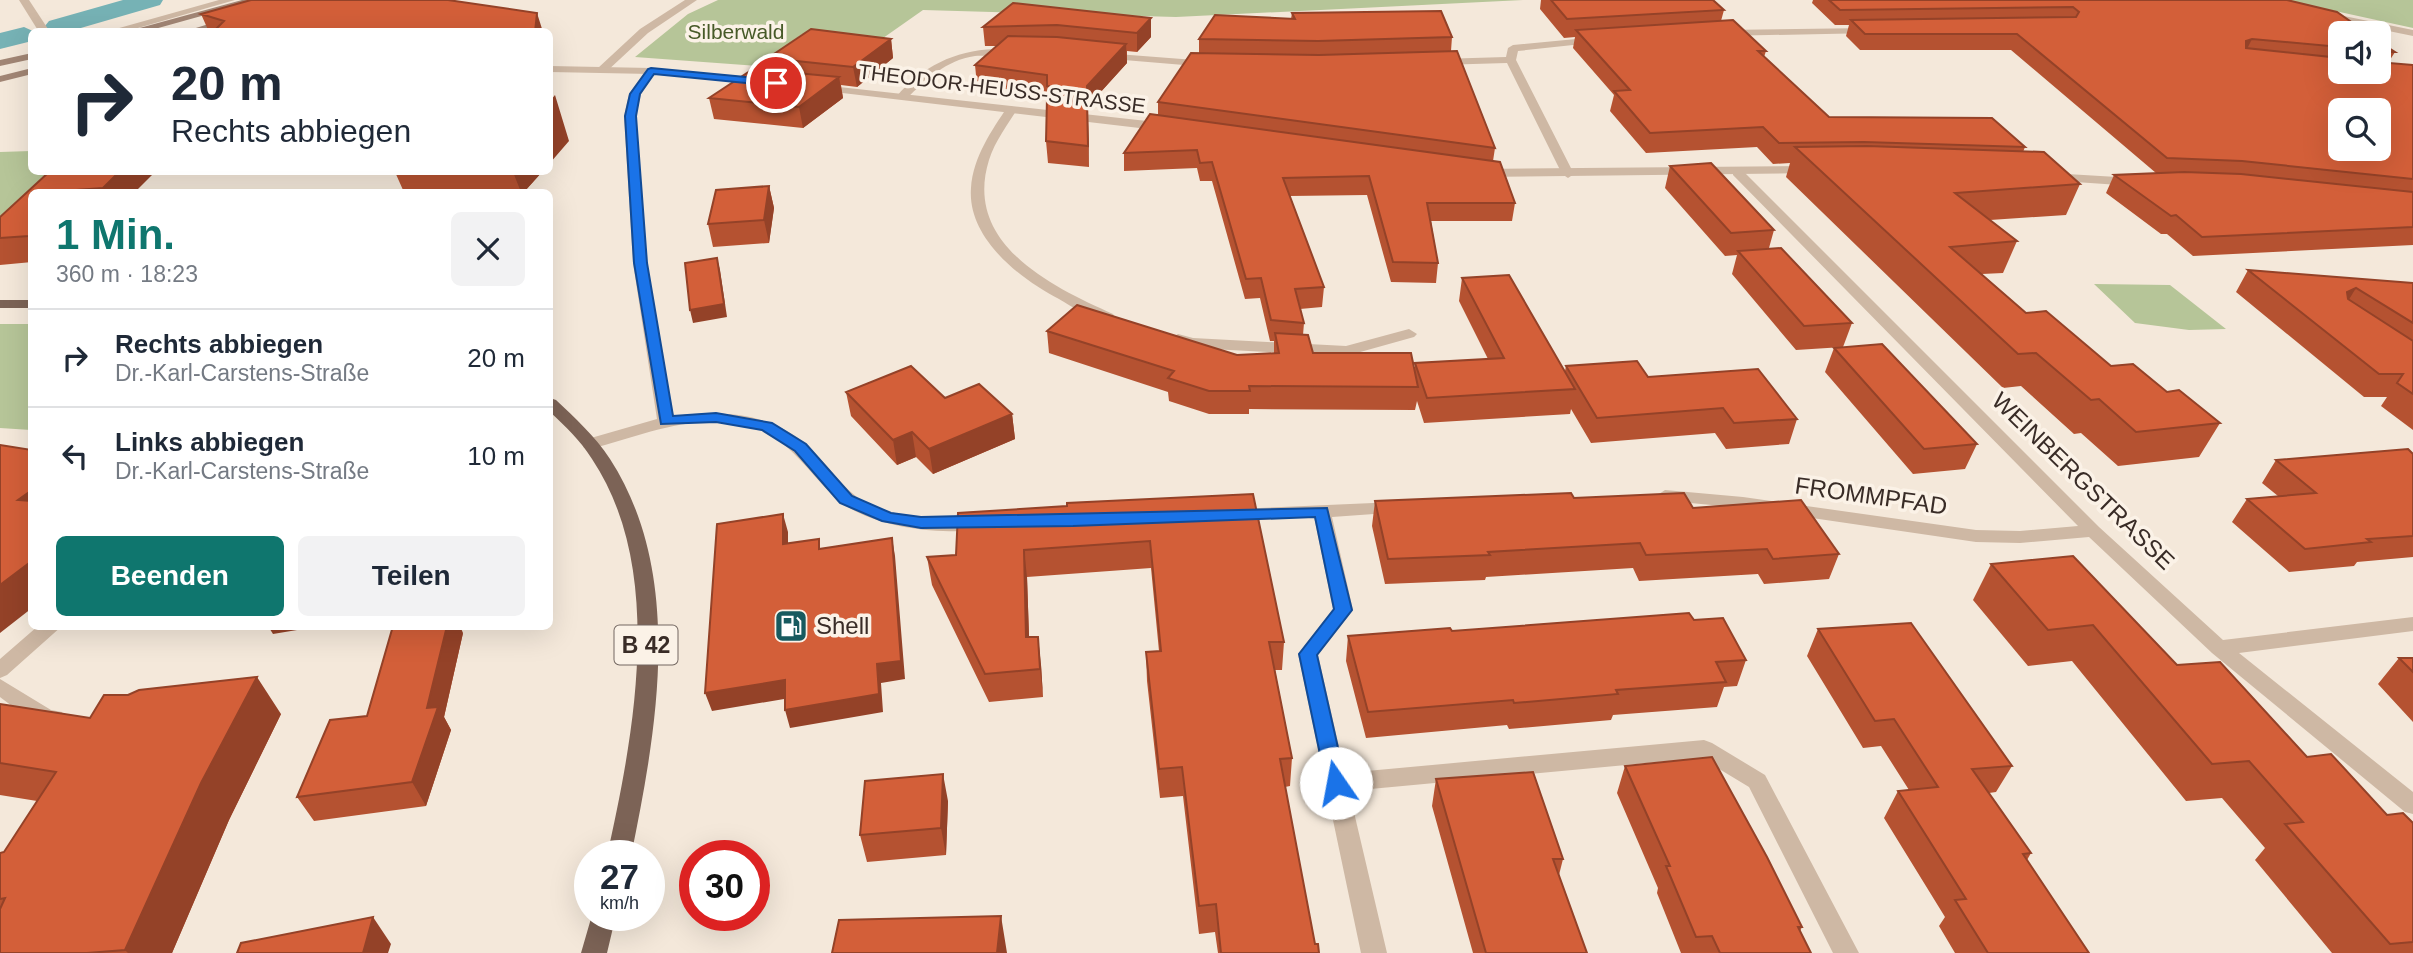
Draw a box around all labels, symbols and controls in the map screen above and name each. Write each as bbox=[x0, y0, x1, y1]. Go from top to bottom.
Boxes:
park label: Silberwald bbox=[688, 20, 784, 43]
map controls bbox=[2328, 21, 2391, 161]
button: sound bbox=[2328, 21, 2391, 84]
pin bbox=[746, 53, 806, 113]
icon: right bbox=[56, 56, 147, 147]
text: 20 m bbox=[171, 56, 283, 110]
street label: THEODOR-HEUSS-STRASSE bbox=[857, 59, 1147, 118]
icon: arrive bbox=[757, 64, 795, 102]
button: search bbox=[2328, 98, 2391, 161]
text: Rechts abbiegen bbox=[171, 113, 411, 149]
text: 1 Min. bbox=[56, 211, 175, 258]
button: close bbox=[451, 212, 525, 286]
text: 360 m · 18:23 bbox=[56, 261, 198, 287]
text: Rechts abbiegen bbox=[115, 329, 323, 359]
icon: right bbox=[56, 339, 94, 377]
text: 20 m bbox=[467, 343, 525, 373]
text: Dr.-Karl-Carstens-Straße bbox=[115, 360, 369, 386]
street label: WEINBERGSTRASSE bbox=[1987, 387, 2180, 575]
text: Links abbiegen bbox=[115, 427, 304, 457]
icon: left bbox=[56, 437, 94, 475]
text: 10 m bbox=[467, 441, 525, 471]
text: Dr.-Karl-Carstens-Straße bbox=[115, 458, 369, 484]
street label: FROMMPFAD bbox=[1793, 471, 1949, 520]
button: Beenden bbox=[56, 536, 284, 616]
button: Teilen bbox=[298, 536, 525, 616]
fuel station icon: Shell bbox=[772, 607, 810, 645]
place label: Shell bbox=[816, 612, 869, 639]
road number: B 42 bbox=[614, 625, 678, 664]
position arrow bbox=[1299, 746, 1373, 820]
speed limit sign: 30 bbox=[679, 840, 770, 931]
text: 27 bbox=[600, 857, 639, 896]
text: km/h bbox=[600, 893, 639, 913]

